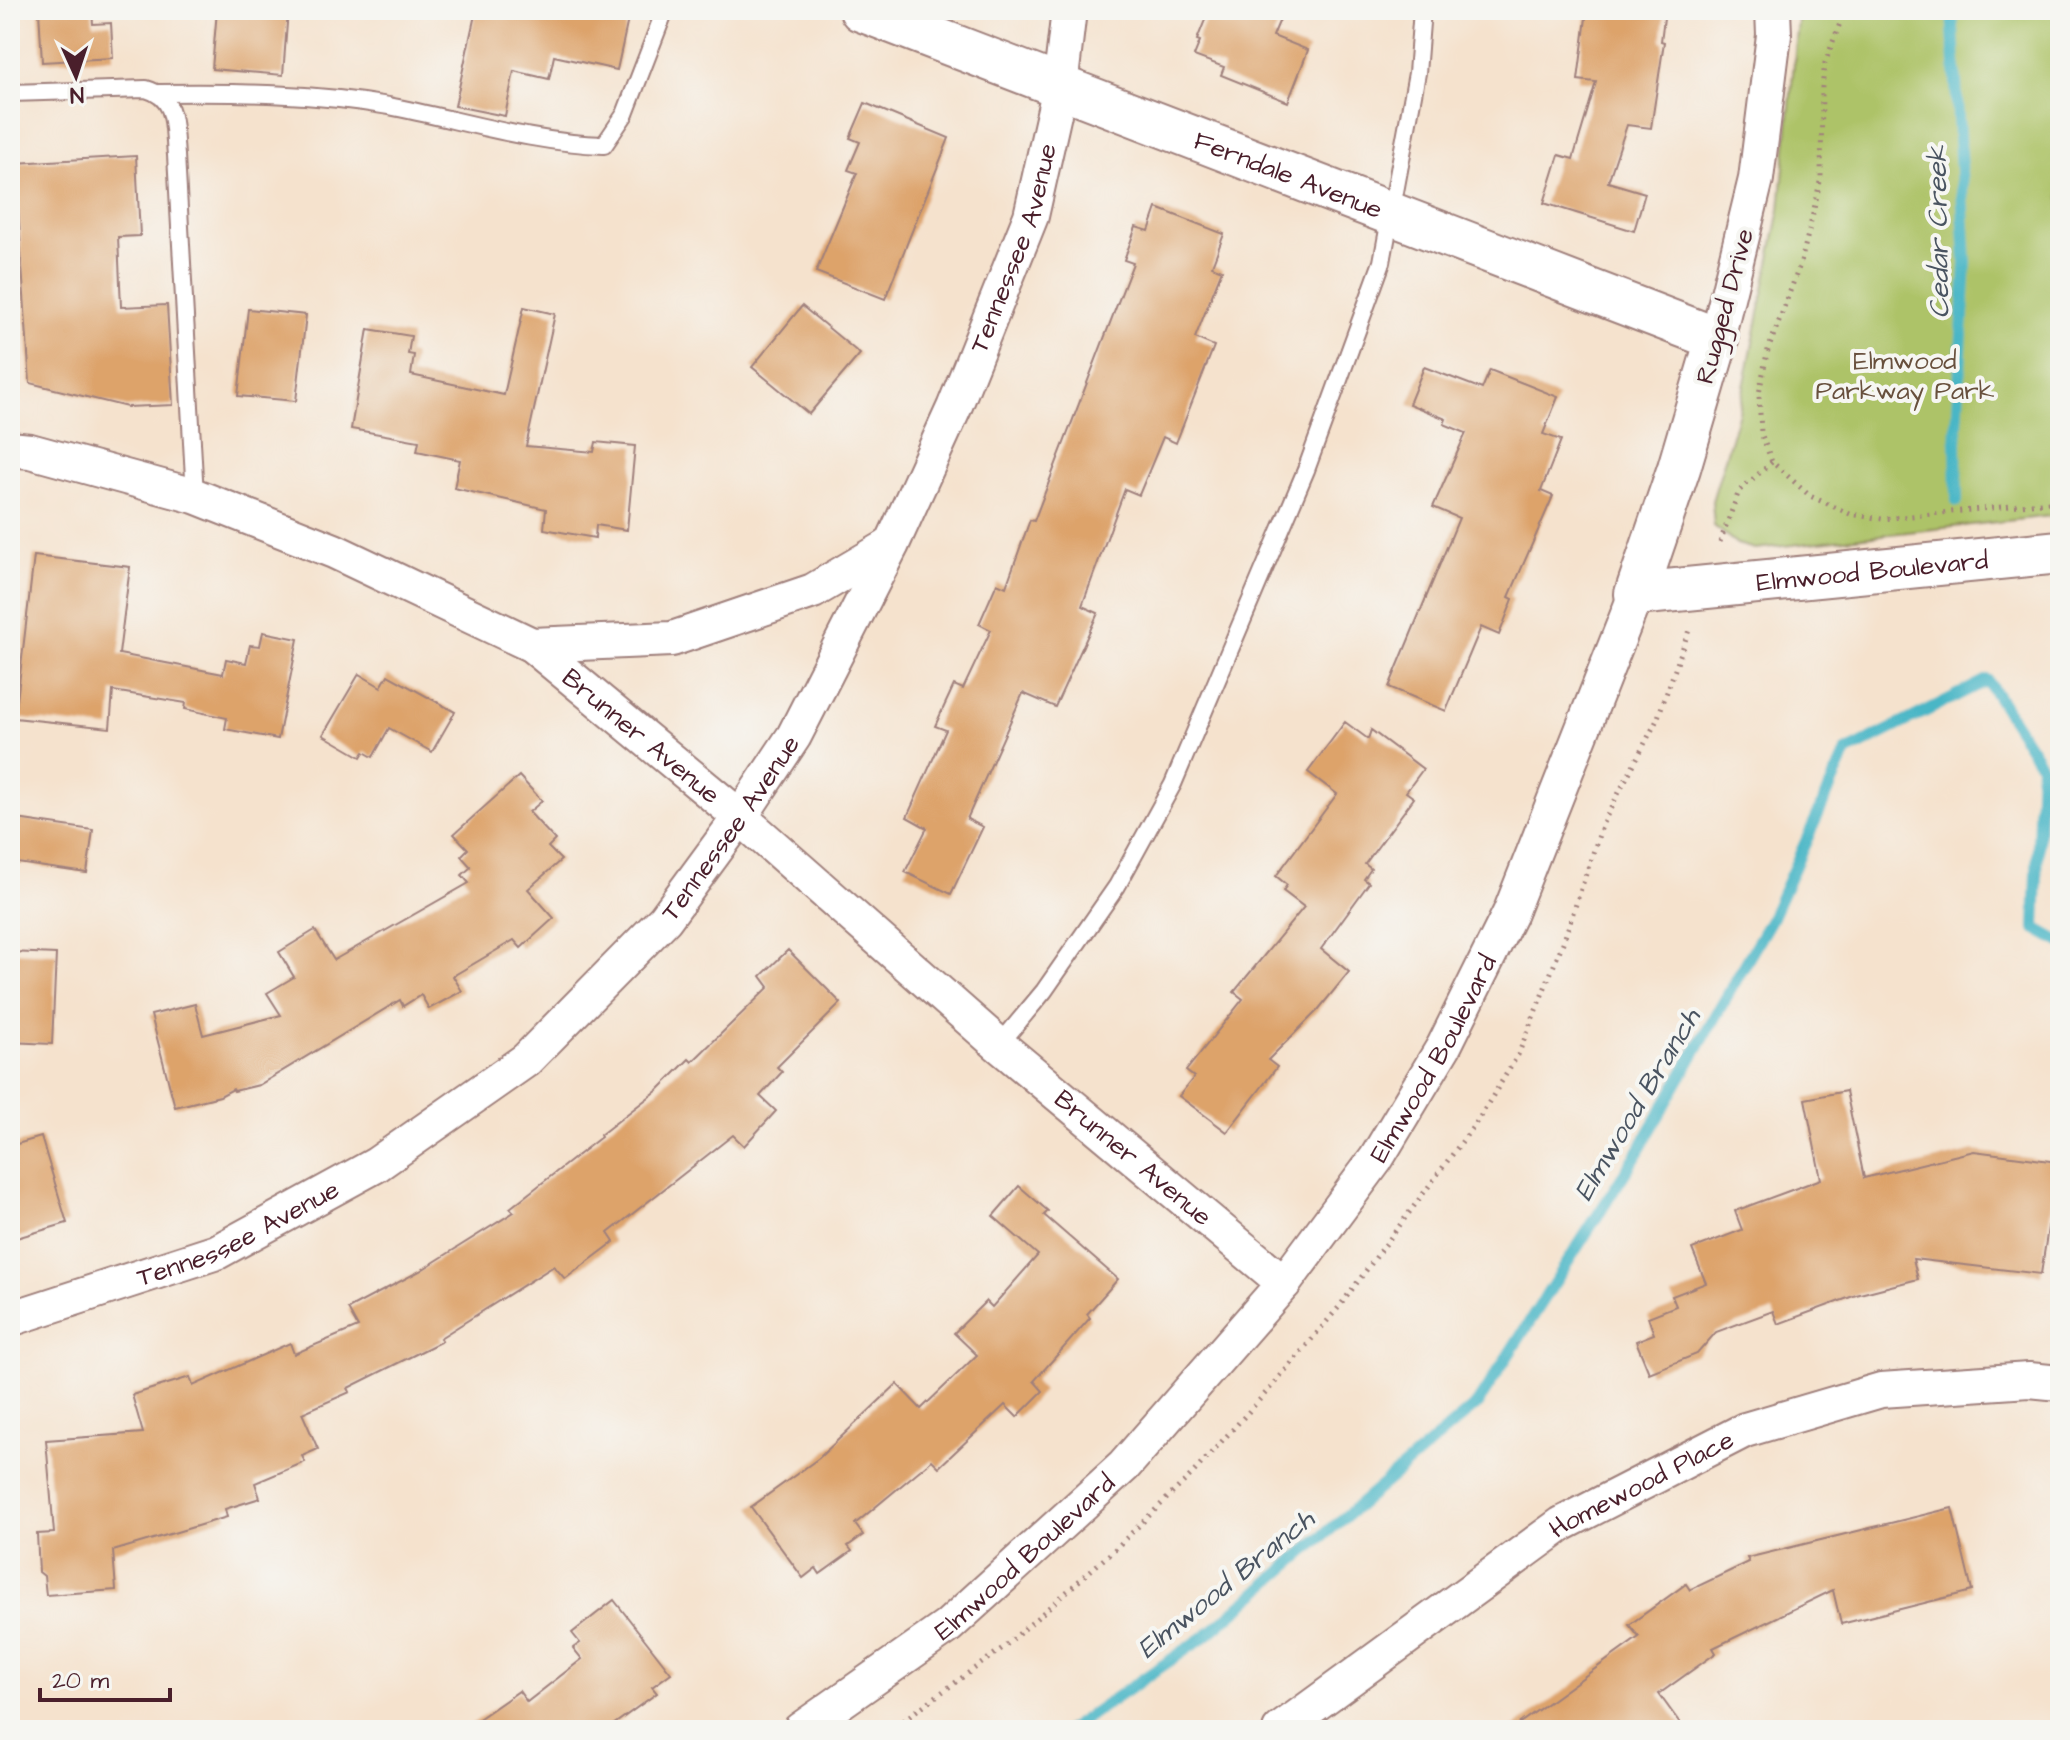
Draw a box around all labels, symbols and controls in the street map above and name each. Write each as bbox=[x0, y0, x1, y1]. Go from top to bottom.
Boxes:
north arrow bbox=[36, 36, 116, 116]
text: N bbox=[69, 79, 85, 110]
street label: Ferndale Avenue bbox=[1189, 123, 1388, 228]
street label: Tennessee Avenue bbox=[961, 140, 1066, 358]
water label: Cedar Creek bbox=[1917, 144, 1960, 319]
street label: Rugged Drive bbox=[1687, 225, 1765, 388]
park label: Elmwood Parkway Park bbox=[1815, 343, 1995, 411]
street label: Elmwood Boulevard bbox=[1755, 542, 1990, 601]
street label: Brunner Avenue bbox=[554, 660, 728, 813]
street label: Tennessee Avenue bbox=[653, 728, 809, 928]
street label: Elmwood Boulevard bbox=[1361, 949, 1506, 1169]
water label: Elmwood Branch bbox=[1565, 1000, 1711, 1208]
street label: Brunner Avenue bbox=[1046, 1082, 1219, 1235]
street label: Tennessee Avenue bbox=[132, 1172, 346, 1296]
street label: Homewood Place bbox=[1542, 1422, 1740, 1547]
street label: Elmwood Boulevard bbox=[928, 1466, 1123, 1649]
water label: Elmwood Branch bbox=[1129, 1500, 1324, 1668]
scale bar bbox=[40, 1652, 170, 1702]
text: 20 m bbox=[52, 1664, 109, 1698]

